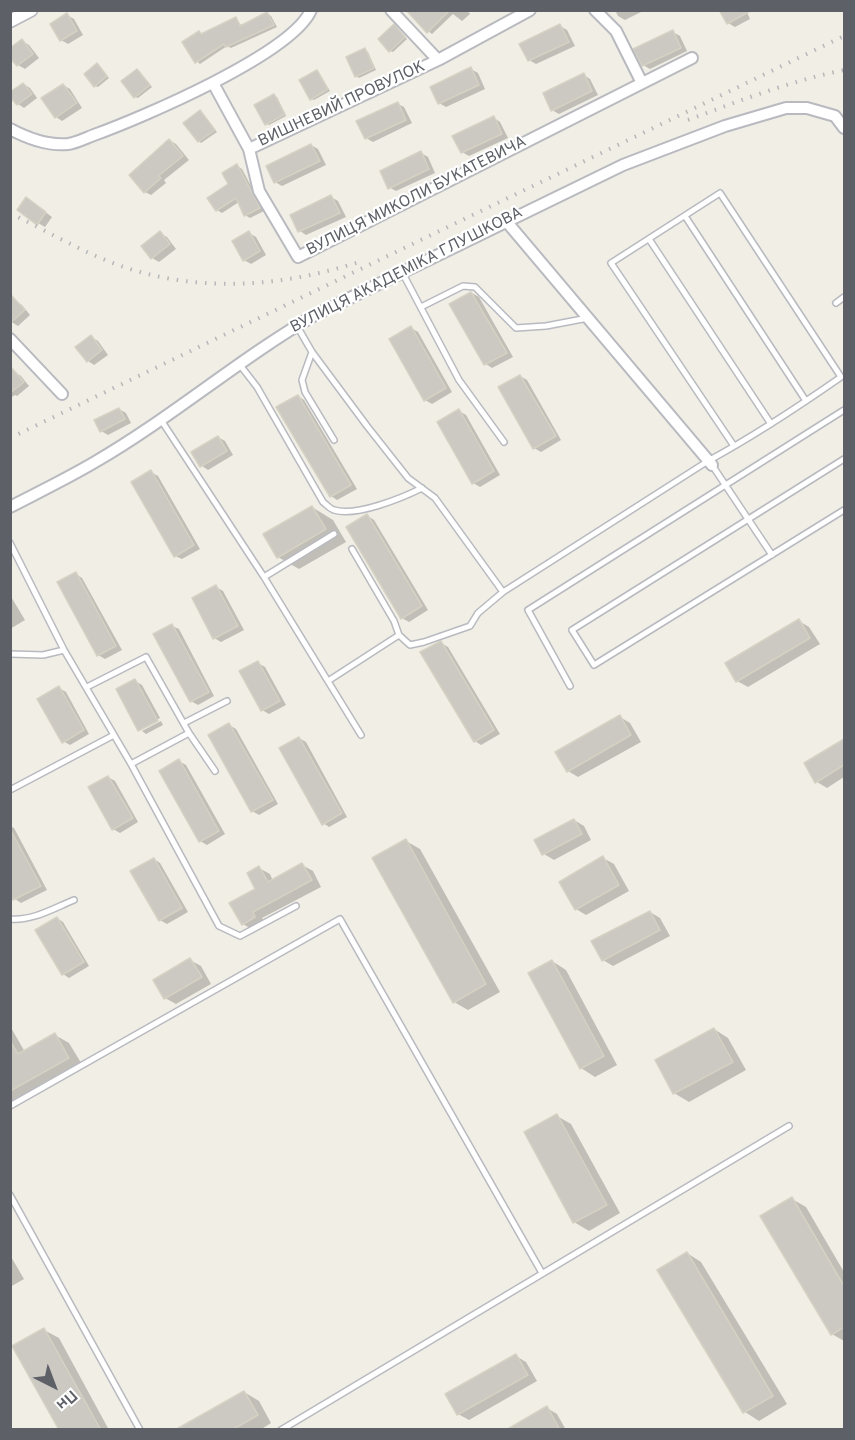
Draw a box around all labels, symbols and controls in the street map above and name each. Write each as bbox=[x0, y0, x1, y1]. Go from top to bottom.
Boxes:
street label: ВИШНЕВИЙ ПРОВУЛОК bbox=[256, 58, 428, 152]
street label: ВУЛИЦЯ МИКОЛИ БУКАТЕВИЧА bbox=[304, 133, 530, 261]
street label: ВУЛИЦЯ АКАДЕМІКА ГЛУШКОВА bbox=[288, 204, 526, 338]
north arrow bbox=[24, 1356, 84, 1416]
text: Пн bbox=[51, 1385, 81, 1414]

